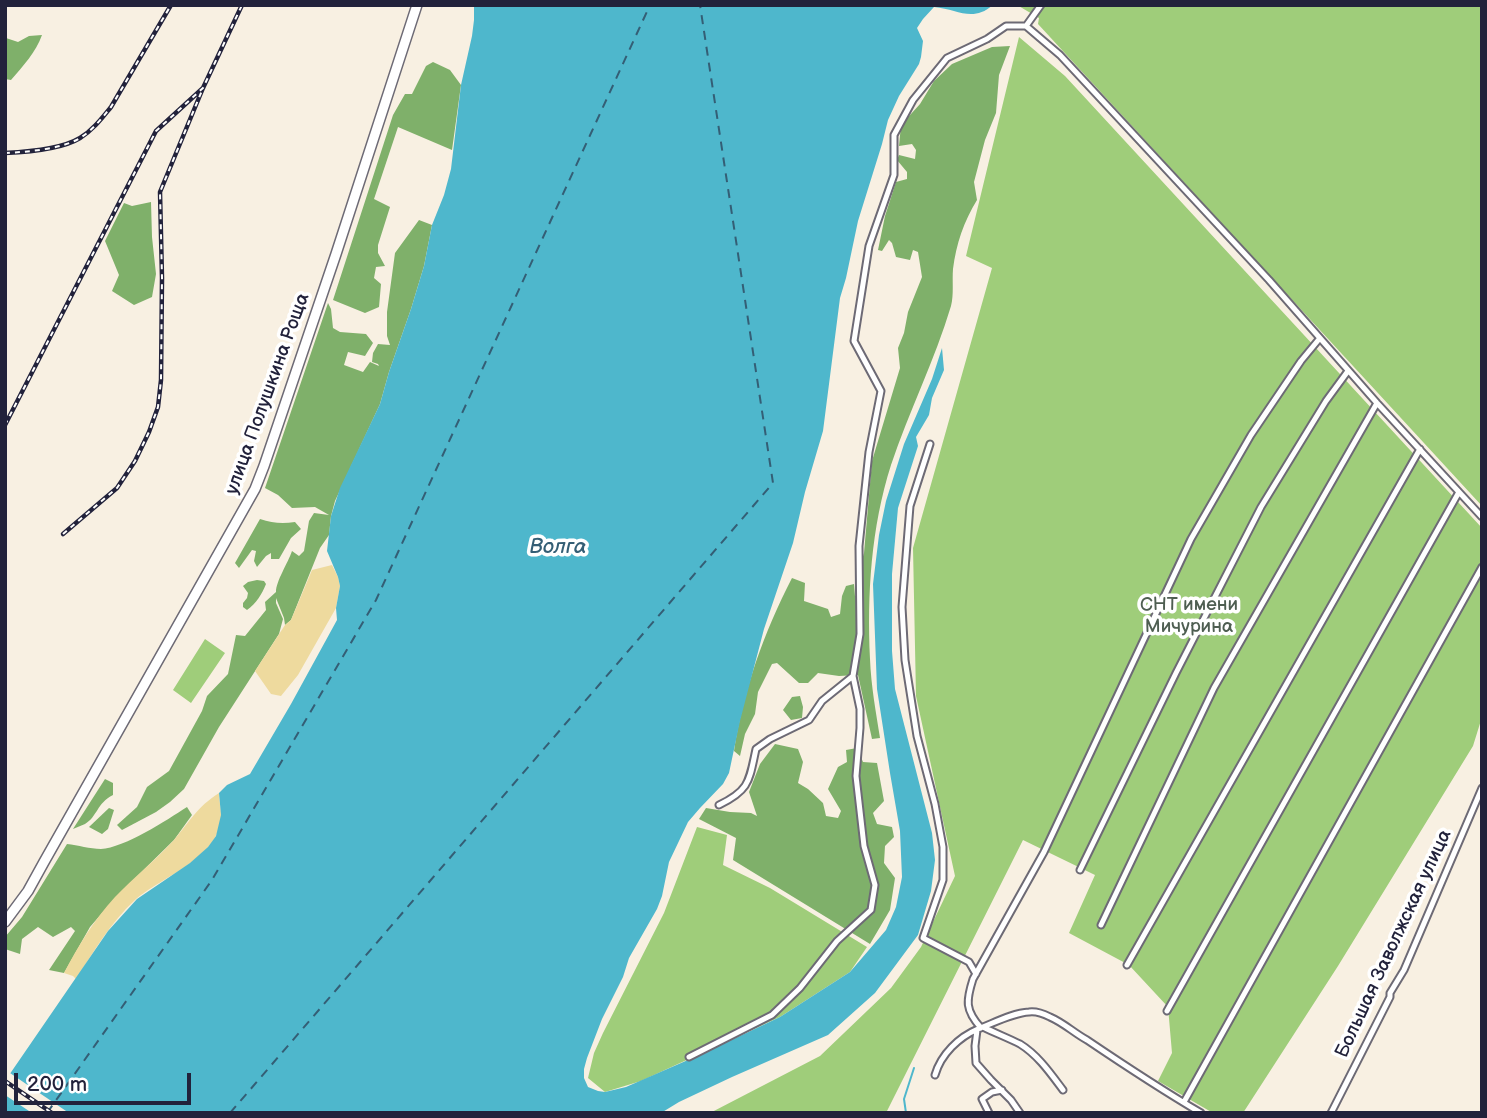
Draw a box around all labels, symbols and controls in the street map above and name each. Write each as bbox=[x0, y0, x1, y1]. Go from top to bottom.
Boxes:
street label: улица Полушкина Роща bbox=[221, 290, 315, 498]
water label: Волга bbox=[530, 535, 586, 561]
park label: СНТ имени Мичурина bbox=[1140, 594, 1238, 638]
street label: Большая Заволжская улица bbox=[1331, 826, 1457, 1062]
scale bar bbox=[18, 1058, 194, 1102]
text: 200 m bbox=[27, 1072, 87, 1097]

